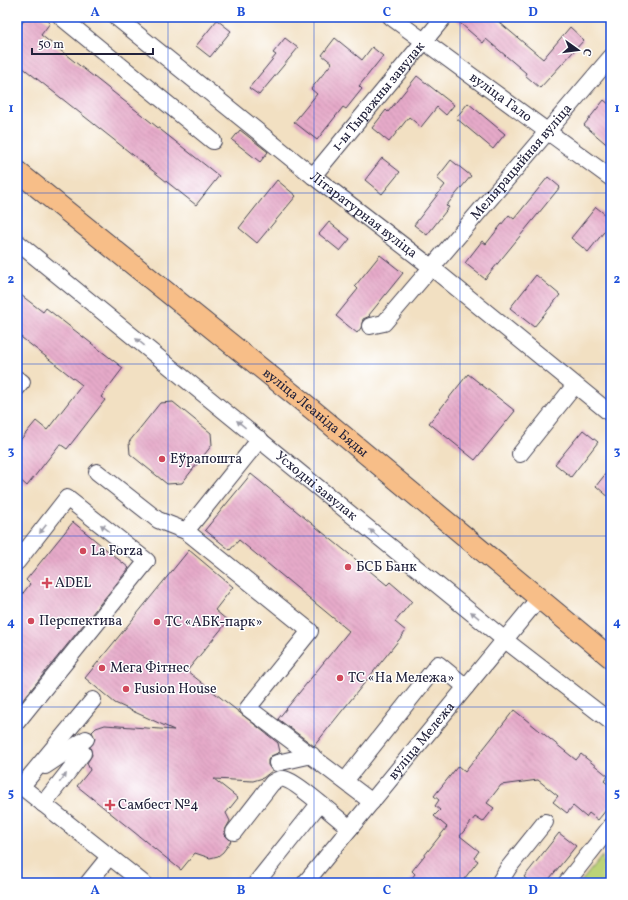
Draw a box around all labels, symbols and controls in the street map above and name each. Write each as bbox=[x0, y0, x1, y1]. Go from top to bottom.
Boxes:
text: A bbox=[90, 4, 100, 22]
text: B bbox=[237, 4, 246, 22]
text: C bbox=[383, 4, 391, 22]
text: D bbox=[528, 4, 538, 22]
scale bar bbox=[32, 30, 153, 56]
north arrow bbox=[558, 30, 598, 70]
text: 50 m bbox=[38, 37, 64, 53]
street label: 1-ы Тыражны завулак bbox=[328, 37, 430, 155]
text: С bbox=[578, 47, 594, 57]
street label: вуліца Гало bbox=[466, 68, 536, 127]
text: 1 bbox=[8, 100, 14, 118]
street label: Меліярацыйная вуліца bbox=[466, 100, 577, 224]
text: 1 bbox=[614, 100, 620, 118]
street label: Літаратурная вуліца bbox=[306, 167, 421, 263]
text: 2 bbox=[8, 271, 15, 289]
text: 2 bbox=[614, 271, 621, 289]
one-way arrow bbox=[135, 337, 146, 346]
street label: вуліца Леаніда Бяды bbox=[259, 364, 372, 462]
one-way arrow bbox=[236, 419, 247, 428]
text: 3 bbox=[8, 443, 15, 461]
text: 3 bbox=[614, 443, 621, 461]
street label: Усходні завулак bbox=[271, 447, 362, 526]
place label: Еўрапошта bbox=[170, 450, 242, 469]
marker: Еўрапошта bbox=[157, 454, 167, 464]
one-way arrow bbox=[38, 523, 47, 534]
one-way arrow bbox=[100, 524, 110, 533]
one-way arrow bbox=[369, 528, 380, 537]
place label: La Forza bbox=[91, 542, 143, 561]
marker: La Forza bbox=[78, 546, 88, 556]
place label: БСБ Банк bbox=[356, 558, 417, 577]
marker: БСБ Банк bbox=[343, 562, 353, 572]
place label: ADEL bbox=[55, 574, 91, 593]
marker: ADEL bbox=[42, 578, 52, 588]
one-way arrow bbox=[469, 611, 480, 620]
place label: Перспектива bbox=[39, 612, 122, 631]
place label: ТС «АБК-парк» bbox=[165, 613, 262, 632]
text: 4 bbox=[7, 614, 15, 632]
text: 4 bbox=[613, 614, 621, 632]
marker: Перспектива bbox=[26, 616, 36, 626]
marker: ТС «АБК-парк» bbox=[152, 617, 162, 627]
place label: Мега Фітнес bbox=[110, 659, 189, 678]
marker: Мега Фітнес bbox=[97, 663, 107, 673]
place label: ТС «На Мележа» bbox=[348, 669, 454, 688]
marker: ТС «На Мележа» bbox=[335, 673, 345, 683]
place label: Fusion House bbox=[134, 680, 217, 699]
marker: Fusion House bbox=[121, 684, 131, 694]
street label: вуліца Мележа bbox=[384, 698, 460, 784]
one-way arrow bbox=[59, 773, 67, 784]
text: 5 bbox=[8, 785, 14, 803]
text: 5 bbox=[614, 785, 620, 803]
place label: Самбест №4 bbox=[118, 796, 199, 815]
marker: Самбест №4 bbox=[105, 800, 115, 810]
text: A bbox=[90, 882, 100, 900]
text: B bbox=[237, 882, 246, 900]
text: C bbox=[383, 882, 391, 900]
text: D bbox=[528, 882, 538, 900]

